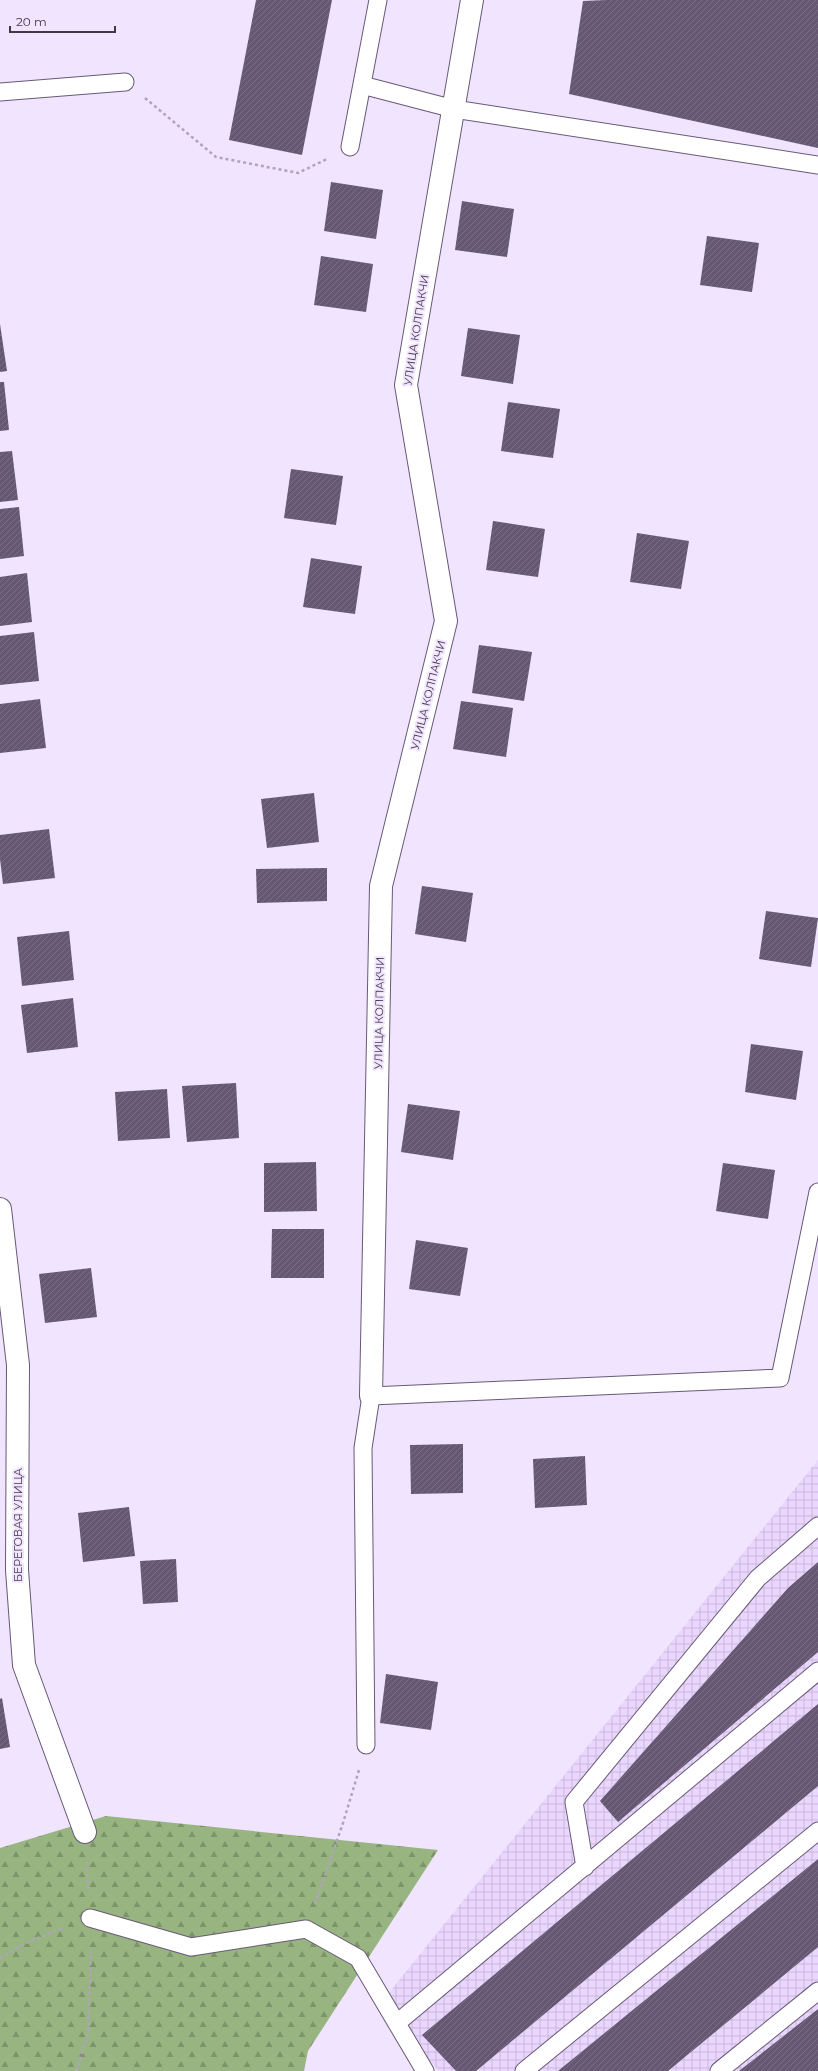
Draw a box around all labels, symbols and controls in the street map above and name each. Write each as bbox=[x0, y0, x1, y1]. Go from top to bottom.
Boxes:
scale bar bbox=[10, 8, 115, 34]
text: 20 m bbox=[16, 14, 47, 29]
street label: УЛИЦА КОЛПАКЧИ bbox=[400, 274, 432, 386]
street label: УЛИЦА КОЛПАКЧИ bbox=[408, 639, 448, 751]
street label: УЛИЦА КОЛПАКЧИ bbox=[371, 957, 387, 1069]
street label: БЕРЕГОВАЯ УЛИЦА bbox=[11, 1467, 25, 1582]

